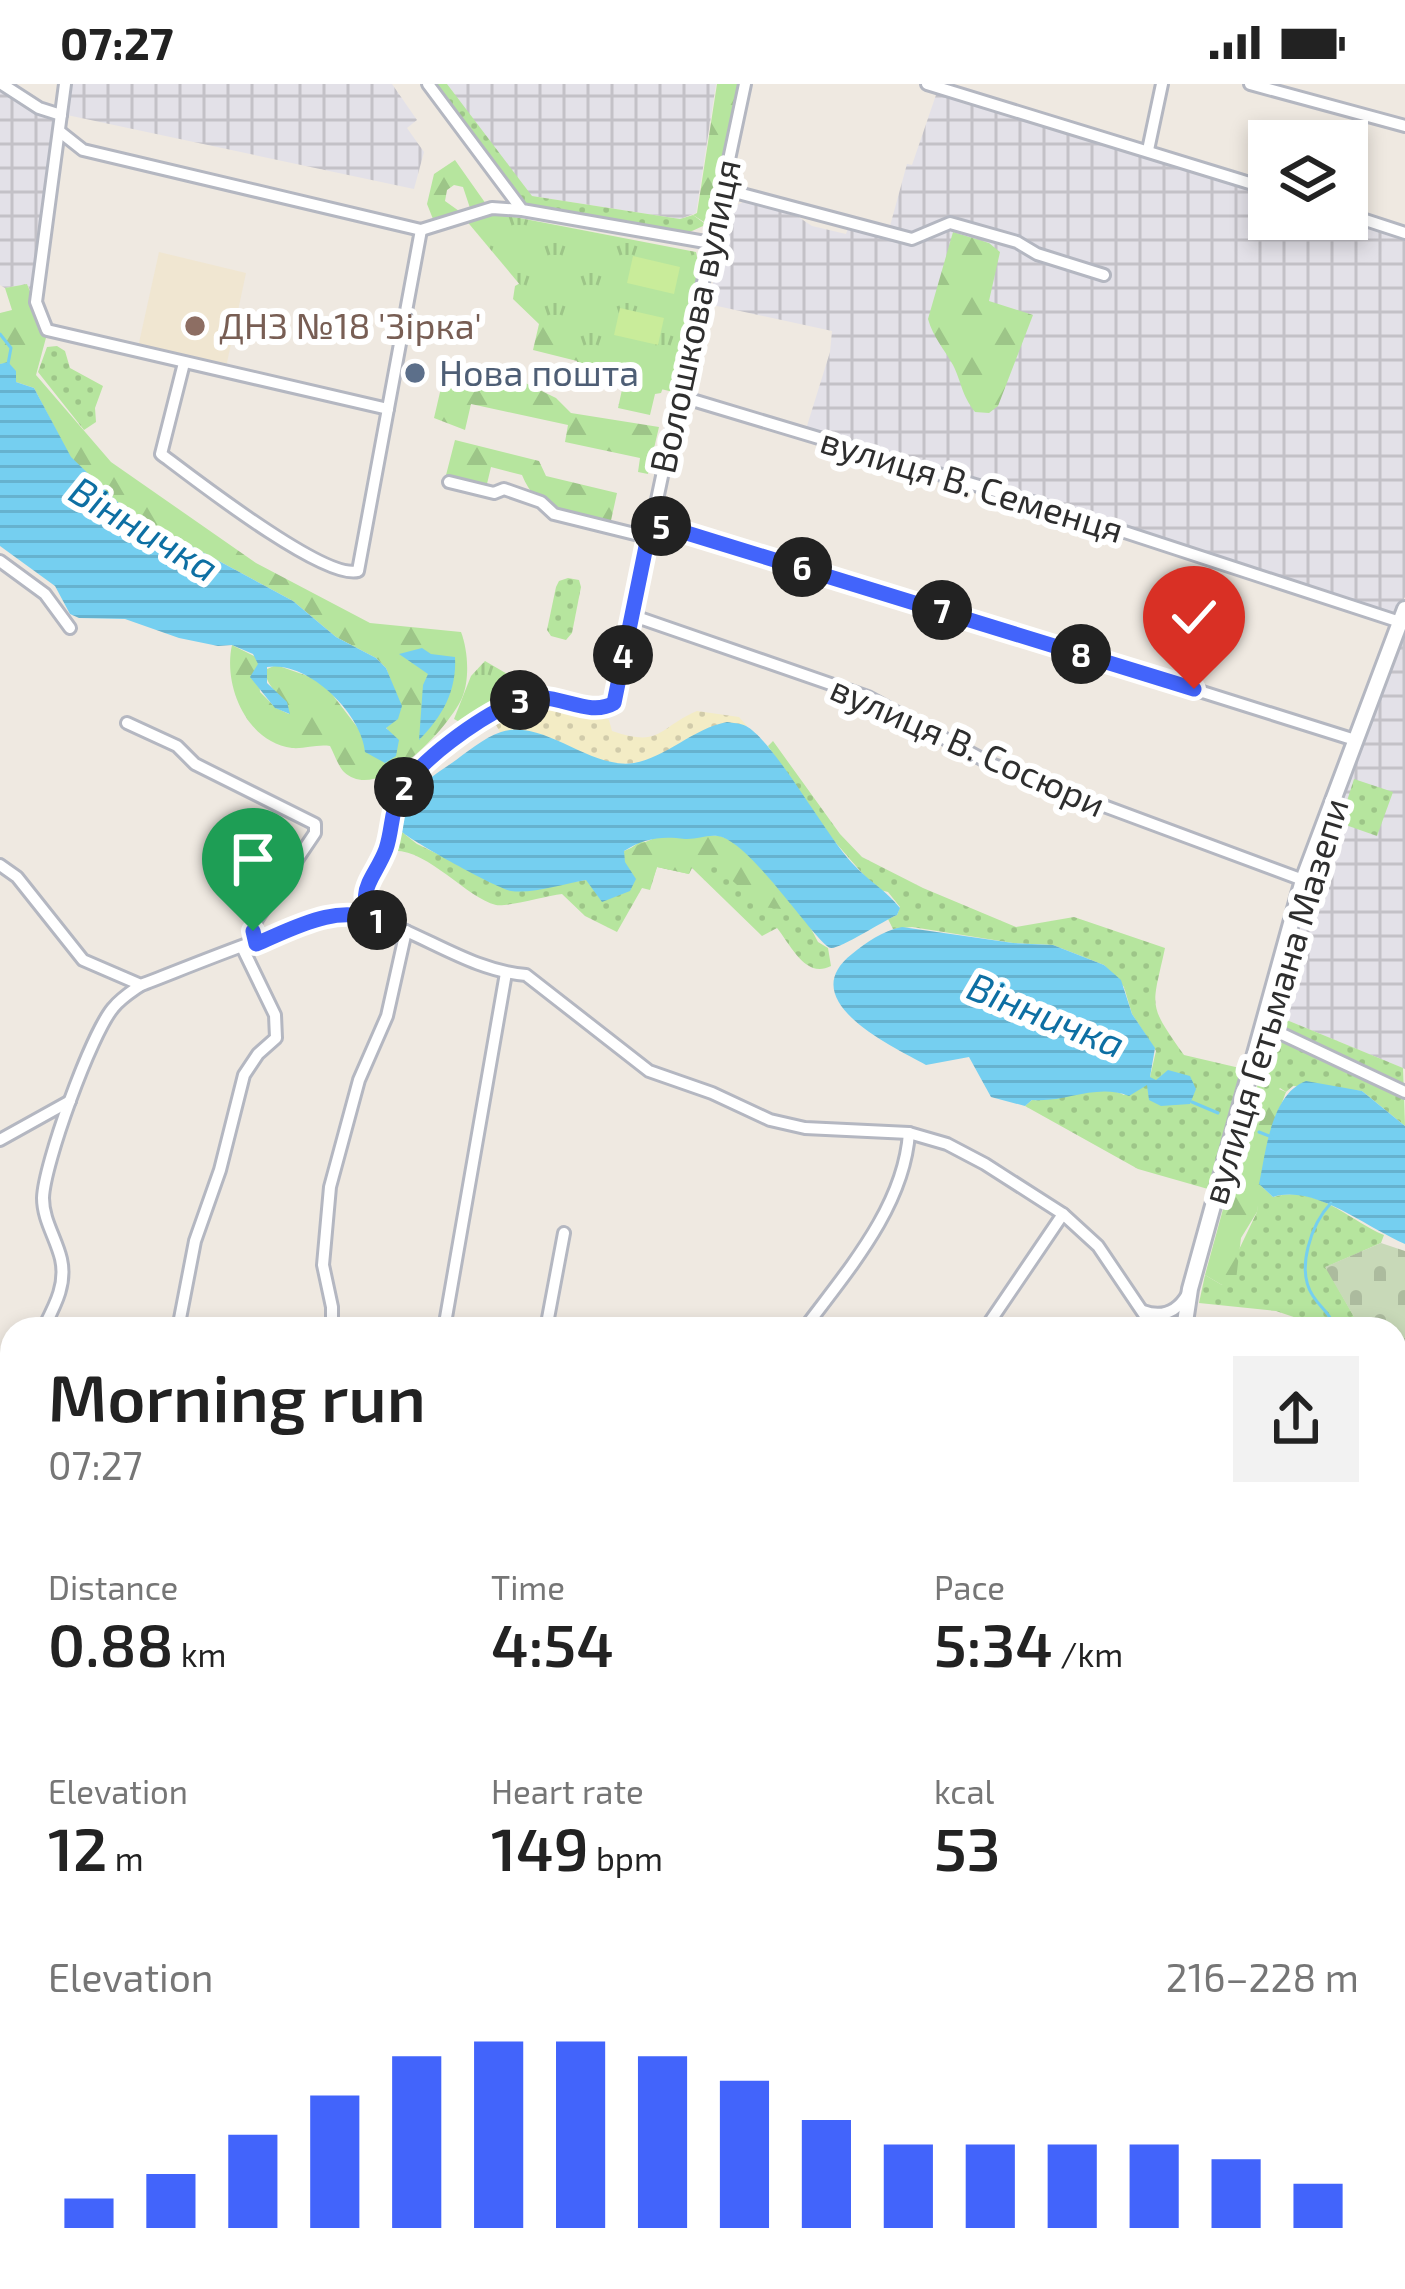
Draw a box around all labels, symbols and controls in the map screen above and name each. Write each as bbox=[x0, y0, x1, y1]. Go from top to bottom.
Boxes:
text: 07:27 bbox=[60, 15, 174, 69]
map controls bbox=[1248, 120, 1368, 240]
button: layers bbox=[1248, 120, 1368, 240]
street label: Волошкова вулиця bbox=[639, 155, 749, 477]
place label: ДНЗ №18 'Зірка' bbox=[219, 303, 482, 346]
marker: ДНЗ №18 'Зірка' bbox=[182, 313, 208, 339]
place label: Нова пошта bbox=[439, 350, 639, 393]
marker: Нова пошта bbox=[402, 360, 428, 386]
street label: вулиця В. Семенця bbox=[816, 417, 1129, 551]
water label: Вінничка bbox=[62, 465, 228, 590]
pin: 5 bbox=[631, 496, 691, 556]
text: 5 bbox=[652, 506, 670, 546]
pin: 6 bbox=[772, 537, 832, 597]
text: 6 bbox=[792, 547, 812, 587]
pin bbox=[1143, 566, 1245, 689]
pin: 7 bbox=[912, 580, 972, 640]
icon: check bbox=[1161, 584, 1227, 650]
text: 7 bbox=[933, 590, 951, 630]
pin: 8 bbox=[1051, 624, 1111, 684]
pin: 4 bbox=[593, 625, 653, 685]
text: 8 bbox=[1071, 634, 1091, 674]
text: 4 bbox=[612, 635, 634, 675]
street label: вулиця В. Сосюри bbox=[824, 665, 1112, 825]
pin: 3 bbox=[490, 670, 550, 730]
text: 3 bbox=[511, 680, 529, 720]
pin: 2 bbox=[374, 757, 434, 817]
text: 2 bbox=[394, 767, 414, 807]
street label: вулиця Гетьмана Мазепи bbox=[1191, 792, 1357, 1209]
pin bbox=[202, 808, 304, 931]
icon: arrive bbox=[220, 826, 286, 892]
pin: 1 bbox=[347, 890, 407, 950]
text: 1 bbox=[370, 900, 384, 940]
water label: Вінничка bbox=[961, 961, 1132, 1066]
text: Morning run bbox=[48, 1356, 426, 1435]
button: share bbox=[1233, 1356, 1359, 1482]
text: 07:27 bbox=[48, 1441, 143, 1488]
text: Distance bbox=[48, 1567, 178, 1607]
text: Time bbox=[491, 1567, 565, 1607]
text: Pace bbox=[934, 1567, 1005, 1607]
text: 0.88 bbox=[48, 1607, 173, 1679]
text: 4:54 bbox=[491, 1607, 614, 1679]
text: 5:34 bbox=[934, 1607, 1053, 1679]
text: km bbox=[173, 1634, 226, 1674]
text: /km bbox=[1053, 1634, 1123, 1674]
text: Elevation bbox=[48, 1771, 188, 1811]
text: Heart rate bbox=[491, 1771, 644, 1811]
text: kcal bbox=[934, 1771, 994, 1811]
text: 12 bbox=[48, 1811, 107, 1883]
text: 149 bbox=[491, 1811, 589, 1883]
text: 53 bbox=[934, 1811, 1000, 1883]
text: m bbox=[107, 1838, 144, 1878]
text: bpm bbox=[589, 1838, 663, 1878]
text: Elevation bbox=[48, 1953, 213, 2000]
text: 216–228 m bbox=[1166, 1953, 1359, 2000]

